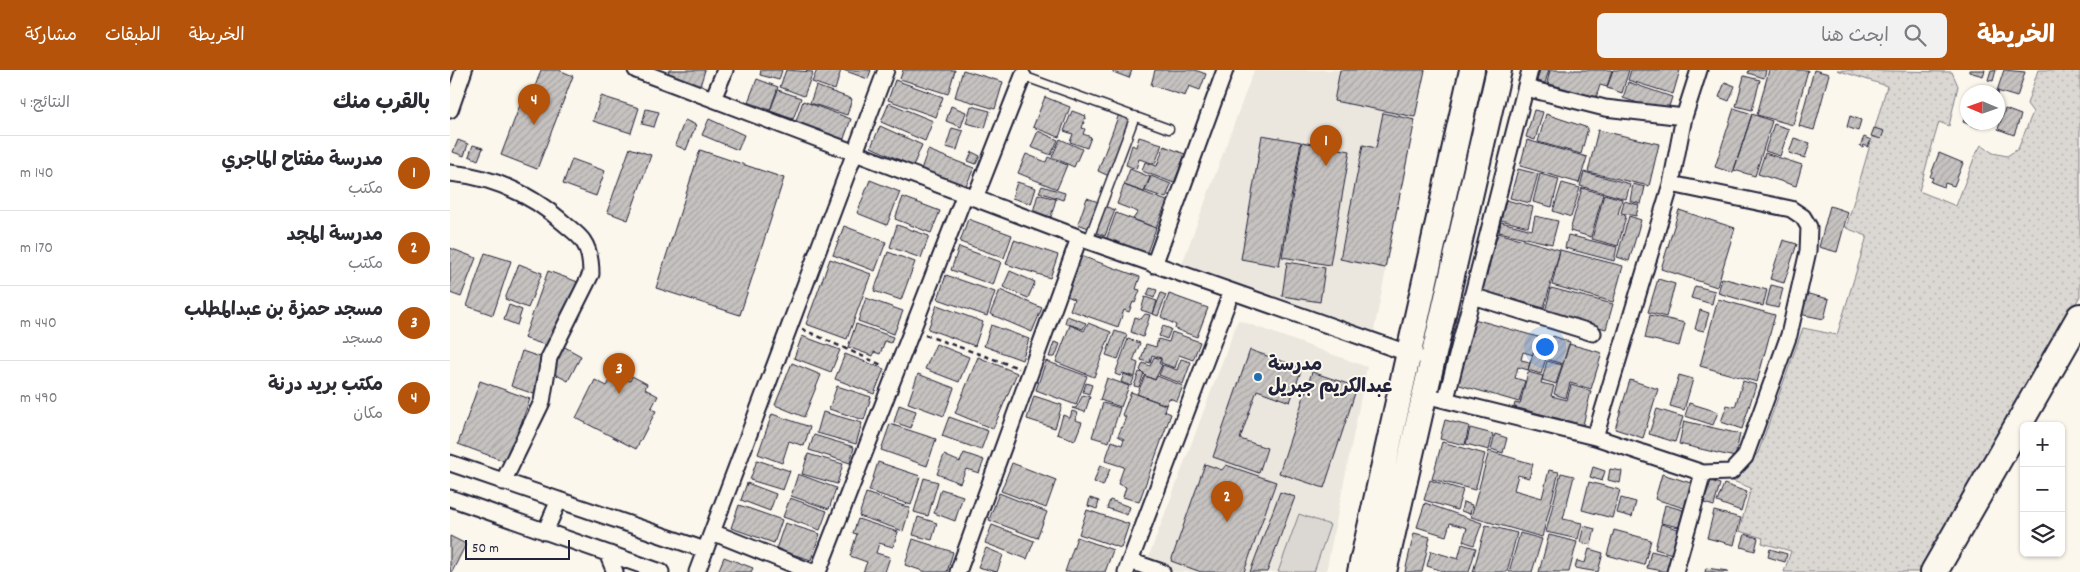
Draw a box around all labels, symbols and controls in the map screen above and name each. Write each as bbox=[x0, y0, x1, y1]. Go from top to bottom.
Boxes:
search box bbox=[1597, 13, 1947, 58]
text: الخريطة bbox=[1977, 20, 2055, 54]
icon: search bbox=[1901, 21, 1929, 49]
text: مشاركة bbox=[25, 24, 77, 49]
text: الطبقات bbox=[105, 24, 161, 49]
text: الخريطة bbox=[189, 24, 245, 49]
text: ابحث هنا bbox=[1821, 24, 1889, 51]
pin: 4 bbox=[518, 84, 550, 125]
north arrow bbox=[1960, 85, 2005, 130]
text: بالقرب منك bbox=[333, 89, 430, 119]
text: النتائج: 4 bbox=[20, 92, 70, 115]
pin: 1 bbox=[1310, 125, 1342, 166]
text: مدرسة مفتاح الماجري bbox=[222, 148, 383, 175]
text: 140 m bbox=[20, 162, 54, 185]
text: 1 bbox=[412, 162, 416, 185]
text: مكتب bbox=[348, 178, 383, 201]
text: مدرسة المجد bbox=[287, 223, 383, 250]
text: 170 m bbox=[20, 237, 53, 260]
text: 2 bbox=[411, 237, 418, 260]
text: مكتب bbox=[348, 253, 383, 276]
text: مسجد حمزة بن عبدالمطلب bbox=[184, 298, 383, 325]
text: 440 m bbox=[20, 312, 57, 335]
text: 3 bbox=[410, 312, 418, 335]
text: مسجد bbox=[342, 328, 383, 351]
your location bbox=[1532, 334, 1558, 360]
pin: 3 bbox=[603, 353, 635, 394]
place label: مدرسة عبدالكريم جبريل bbox=[1268, 353, 1392, 402]
marker: مدرسة عبدالكريم جبريل bbox=[1252, 371, 1264, 383]
text: مكتب بريد درنة bbox=[268, 373, 383, 400]
text: 490 m bbox=[20, 387, 57, 410]
text: 4 bbox=[411, 387, 417, 410]
text: مكان bbox=[353, 403, 383, 426]
map controls bbox=[2020, 422, 2065, 557]
button: + bbox=[2020, 422, 2065, 467]
button: − bbox=[2020, 467, 2065, 512]
pin: 2 bbox=[1211, 481, 1243, 522]
button: layers bbox=[2020, 512, 2065, 557]
scale bar bbox=[465, 537, 570, 560]
text: 50 m bbox=[472, 539, 499, 559]

